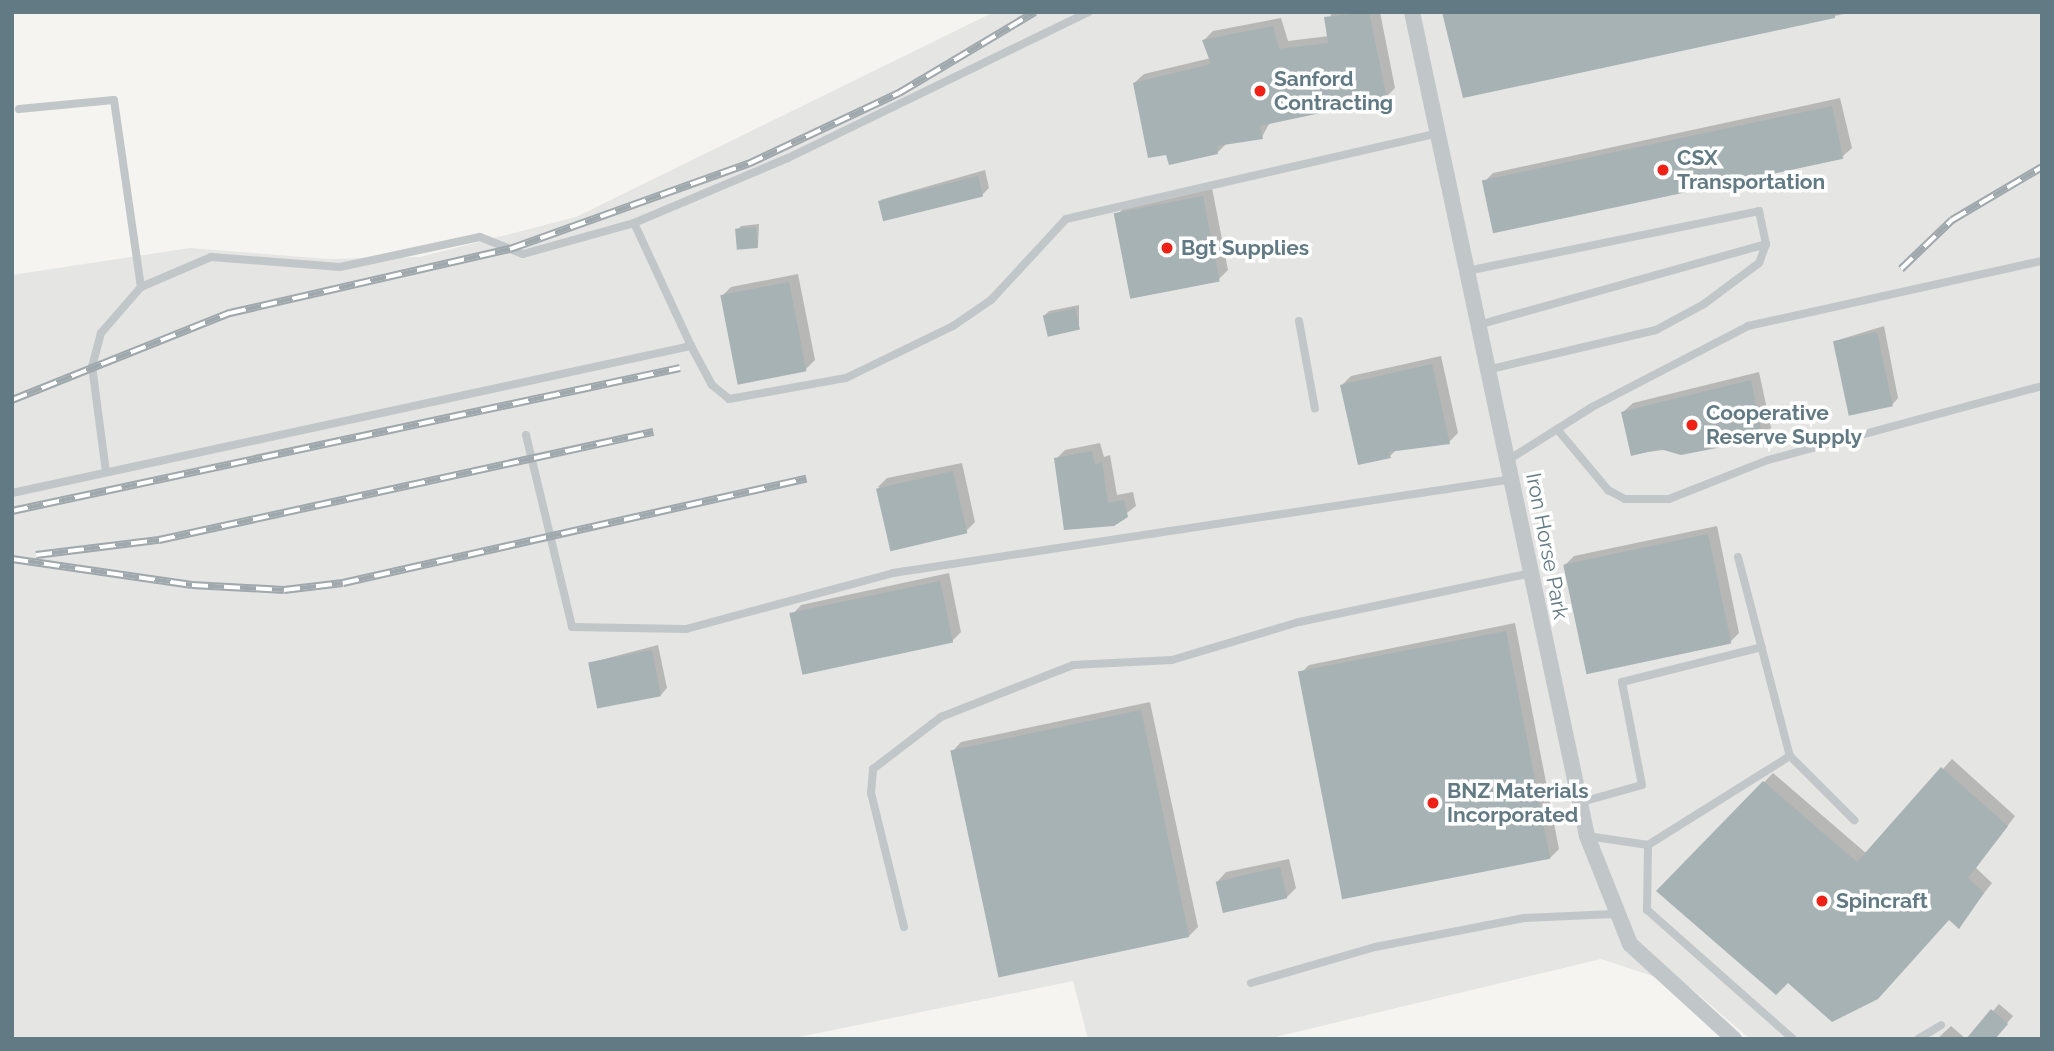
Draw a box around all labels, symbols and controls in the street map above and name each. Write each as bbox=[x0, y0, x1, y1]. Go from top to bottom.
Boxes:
place label: Sanford Contracting bbox=[1274, 66, 1393, 116]
marker: Sanford Contracting bbox=[1252, 83, 1268, 99]
place label: CSX Transportation bbox=[1677, 145, 1825, 195]
marker: CSX Transportation bbox=[1655, 162, 1671, 178]
place label: Bgt Supplies bbox=[1181, 235, 1309, 261]
marker: Bgt Supplies bbox=[1159, 240, 1175, 256]
place label: Cooperative Reserve Supply bbox=[1706, 400, 1862, 450]
marker: Cooperative Reserve Supply bbox=[1684, 417, 1700, 433]
street label: Iron Horse Park bbox=[1520, 471, 1574, 621]
place label: BNZ Materials Incorporated bbox=[1447, 778, 1589, 828]
marker: BNZ Materials Incorporated bbox=[1425, 795, 1441, 811]
place label: Spincraft bbox=[1836, 888, 1928, 914]
marker: Spincraft bbox=[1814, 893, 1830, 909]

